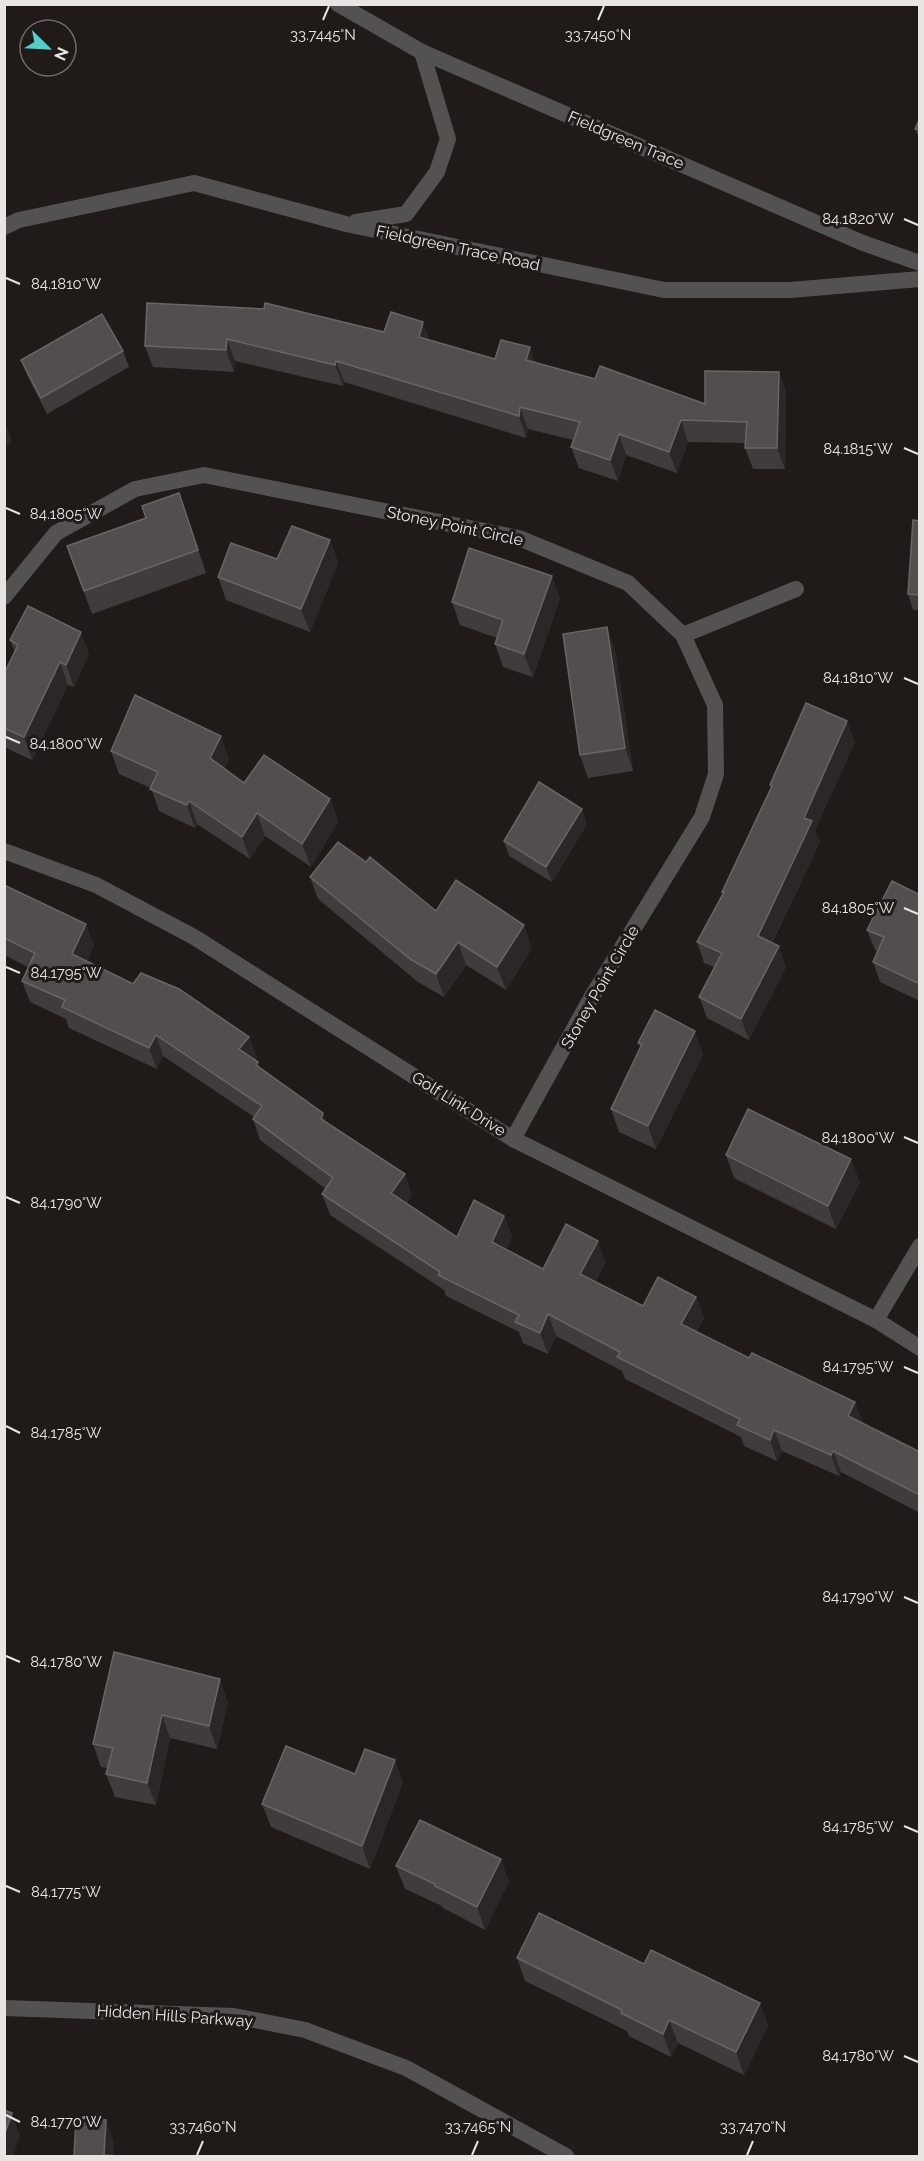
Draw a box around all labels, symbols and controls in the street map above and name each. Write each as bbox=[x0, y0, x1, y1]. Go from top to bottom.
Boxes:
north arrow bbox=[18, 18, 78, 78]
text: 33.7445°N bbox=[290, 26, 356, 44]
text: 33.7450°N bbox=[565, 26, 631, 44]
text: N bbox=[50, 44, 72, 63]
street label: Fieldgreen Trace bbox=[565, 107, 687, 173]
text: 84.1820°W bbox=[822, 210, 894, 228]
street label: Fieldgreen Trace Road bbox=[374, 221, 542, 275]
text: 84.1810°W bbox=[31, 275, 101, 293]
text: 84.1815°W bbox=[823, 440, 893, 458]
street label: Stoney Point Circle bbox=[385, 502, 525, 550]
text: 84.1805°W bbox=[30, 505, 102, 523]
text: 84.1810°W bbox=[823, 669, 893, 687]
text: 84.1800°W bbox=[30, 735, 103, 753]
text: 84.1805°W bbox=[822, 899, 894, 917]
street label: Stoney Point Circle bbox=[557, 922, 643, 1052]
text: 84.1795°W bbox=[31, 964, 102, 982]
street label: Golf Link Drive bbox=[408, 1068, 510, 1140]
text: 84.1800°W bbox=[822, 1129, 895, 1147]
text: 84.1790°W bbox=[30, 1194, 102, 1212]
text: 84.1795°W bbox=[823, 1358, 894, 1376]
text: 84.1785°W bbox=[30, 1424, 102, 1442]
text: 84.1790°W bbox=[822, 1588, 894, 1606]
text: 84.1780°W bbox=[30, 1653, 102, 1671]
text: 84.1785°W bbox=[822, 1818, 894, 1836]
text: 84.1775°W bbox=[31, 1883, 101, 1901]
street label: Hidden Hills Parkway bbox=[96, 2001, 254, 2031]
text: 84.1780°W bbox=[822, 2047, 894, 2065]
text: 84.1770°W bbox=[31, 2113, 102, 2131]
text: 33.7460°N bbox=[169, 2118, 237, 2136]
text: 33.7465°N bbox=[445, 2118, 511, 2136]
text: 33.7470°N bbox=[720, 2118, 786, 2136]

